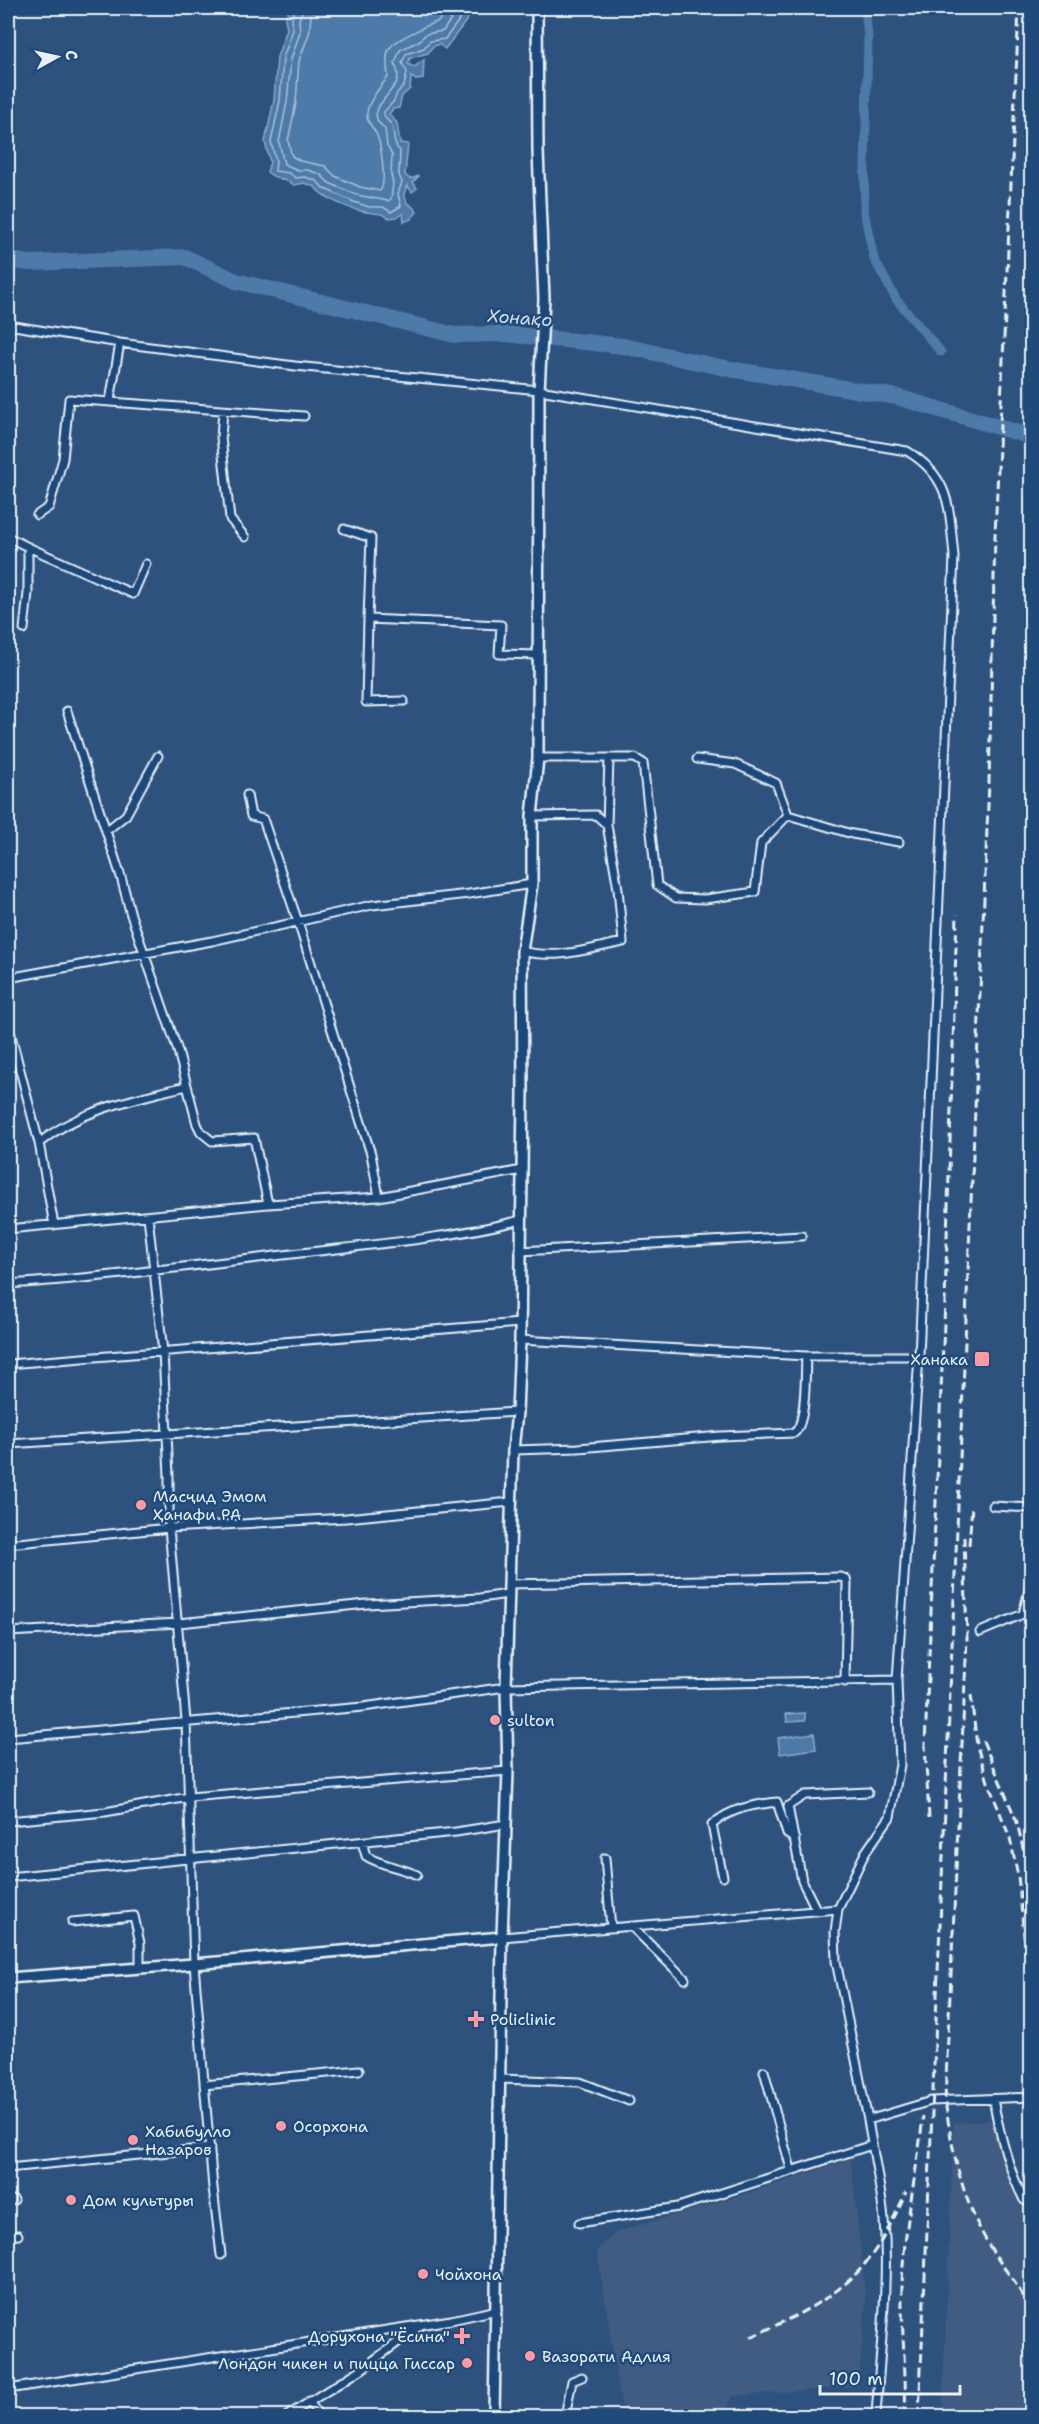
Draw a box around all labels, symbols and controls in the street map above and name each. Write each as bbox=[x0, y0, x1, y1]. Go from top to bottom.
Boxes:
north arrow bbox=[27, 27, 87, 87]
text: С bbox=[60, 49, 82, 61]
water label: Хонақо bbox=[486, 304, 553, 332]
place label: Ханака bbox=[911, 1349, 968, 1370]
marker: Ханака bbox=[973, 1350, 991, 1368]
place label: Масҷид Эмом Ҳанафи РА bbox=[153, 1486, 266, 1525]
marker: Масҷид Эмом Ҳанафи РА bbox=[134, 1498, 148, 1512]
place label: sulton bbox=[507, 1710, 555, 1731]
marker: sulton bbox=[488, 1713, 502, 1727]
place label: Policlinic bbox=[490, 2009, 556, 2030]
marker: Policlinic bbox=[467, 2010, 485, 2028]
place label: Осорхона bbox=[293, 2116, 368, 2137]
marker: Осорхона bbox=[274, 2119, 288, 2133]
place label: Хабибулло Назаров bbox=[145, 2121, 231, 2160]
marker: Хабибулло Назаров bbox=[126, 2133, 140, 2147]
place label: Дом культуры bbox=[83, 2190, 194, 2211]
marker: Дом культуры bbox=[64, 2193, 78, 2207]
place label: Чойхона bbox=[435, 2264, 502, 2285]
marker: Чойхона bbox=[416, 2267, 430, 2281]
place label: Дорухона "Ёсина" bbox=[308, 2326, 450, 2347]
marker: Дорухона "Ёсина" bbox=[455, 2329, 469, 2343]
place label: Вазорати Адлия bbox=[542, 2346, 671, 2367]
marker: Вазорати Адлия bbox=[523, 2349, 537, 2363]
place label: Лондон чикен и пицца Гиссар bbox=[218, 2353, 455, 2374]
marker: Лондон чикен и пицца Гиссар bbox=[460, 2356, 474, 2370]
scale bar bbox=[820, 2358, 960, 2396]
text: 100 m bbox=[829, 2367, 883, 2391]

